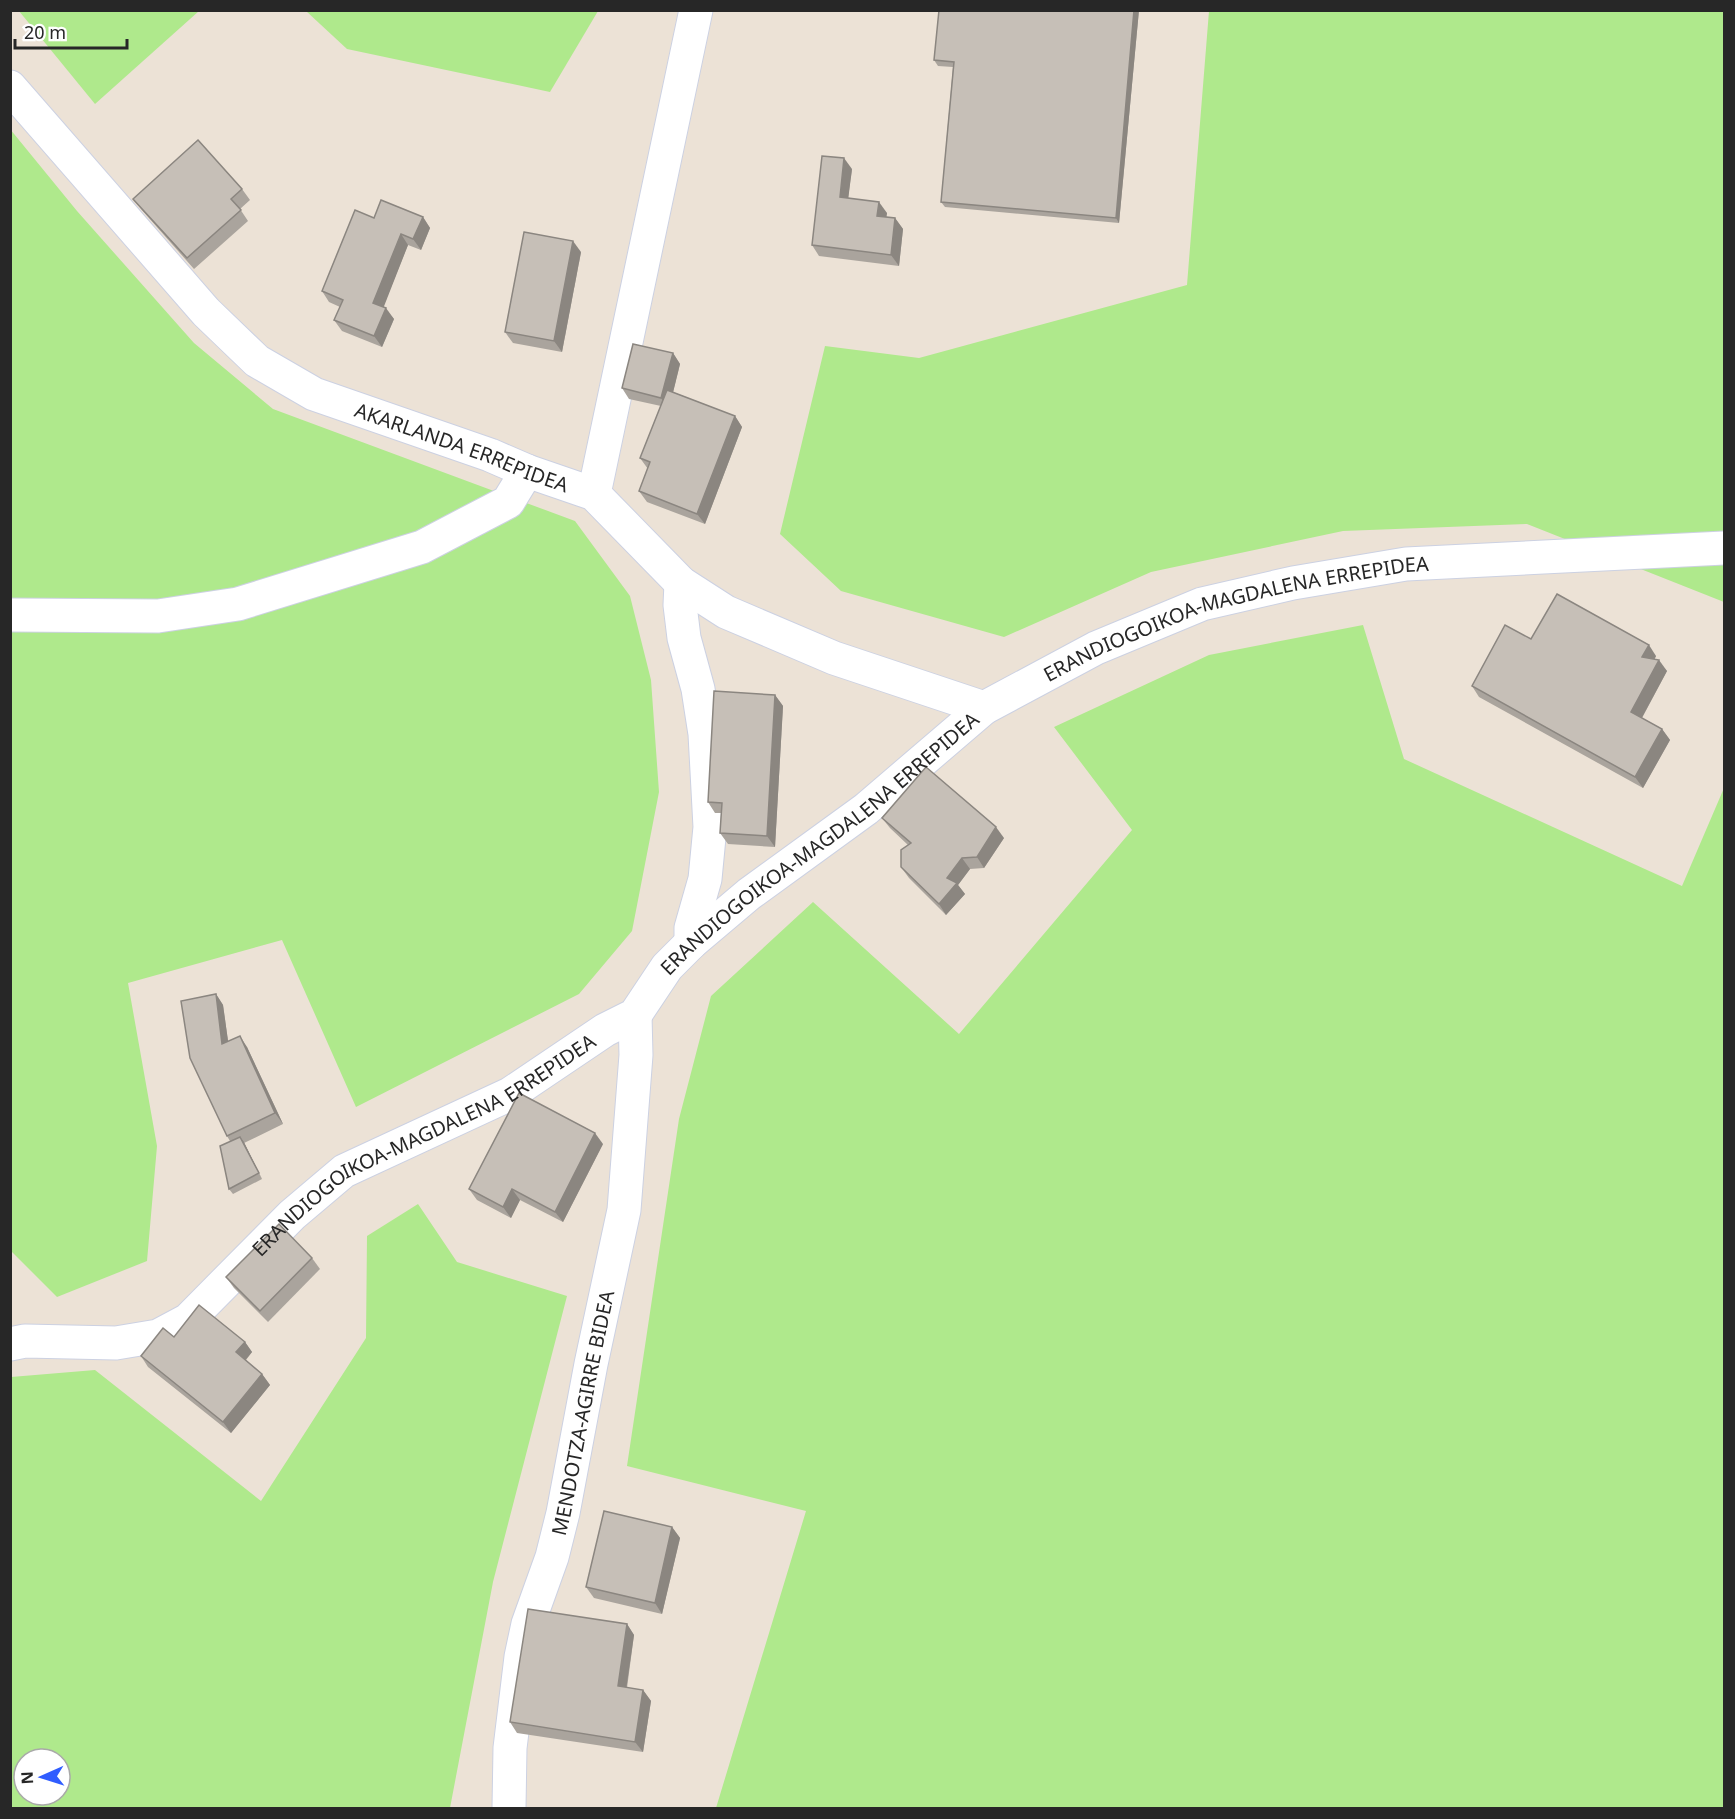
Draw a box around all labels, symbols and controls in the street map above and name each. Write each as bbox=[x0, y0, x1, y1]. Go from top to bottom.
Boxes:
scale bar bbox=[15, 12, 128, 50]
text: 20 m bbox=[24, 20, 66, 44]
street label: AKARLANDA ERREPIDEA bbox=[351, 396, 572, 498]
street label: ERANDIOGOIKOA-MAGDALENA ERREPIDEA bbox=[1038, 549, 1429, 687]
street label: ERANDIOGOIKOA-MAGDALENA ERREPIDEA bbox=[654, 705, 984, 980]
street label: ERANDIOGOIKOA-MAGDALENA ERREPIDEA bbox=[246, 1027, 601, 1262]
street label: MENDOTZA-AGIRRE BIDEA bbox=[544, 1288, 620, 1538]
north arrow bbox=[12, 1747, 72, 1807]
text: N bbox=[16, 1771, 38, 1785]

